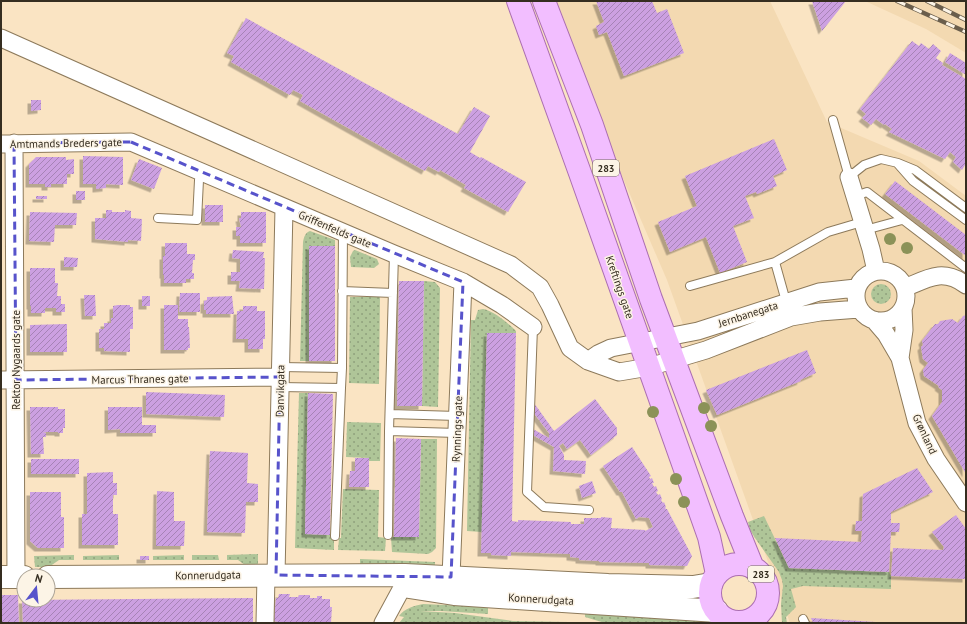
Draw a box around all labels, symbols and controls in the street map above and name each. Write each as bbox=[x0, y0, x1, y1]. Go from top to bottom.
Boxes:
street label: Amtmands Breders gate bbox=[10, 135, 123, 151]
road number: 283 bbox=[593, 160, 619, 176]
street label: Griffenfelds gate bbox=[296, 207, 374, 251]
street label: Kreftings gate bbox=[603, 254, 637, 321]
street label: Jernbanegata bbox=[715, 298, 780, 331]
street label: Rektor Nygaards gate bbox=[9, 310, 23, 410]
street label: Danvikgata bbox=[273, 365, 287, 417]
street label: Marcus Thranes gate bbox=[91, 371, 189, 387]
street label: Rynnings gate bbox=[449, 395, 465, 462]
street label: Grønland bbox=[910, 412, 940, 457]
road number: 283 bbox=[748, 566, 774, 582]
street label: Konnerudgata bbox=[175, 567, 241, 583]
north arrow bbox=[16, 568, 56, 608]
text: N bbox=[33, 571, 44, 586]
street label: Konnerudgata bbox=[508, 590, 574, 608]

